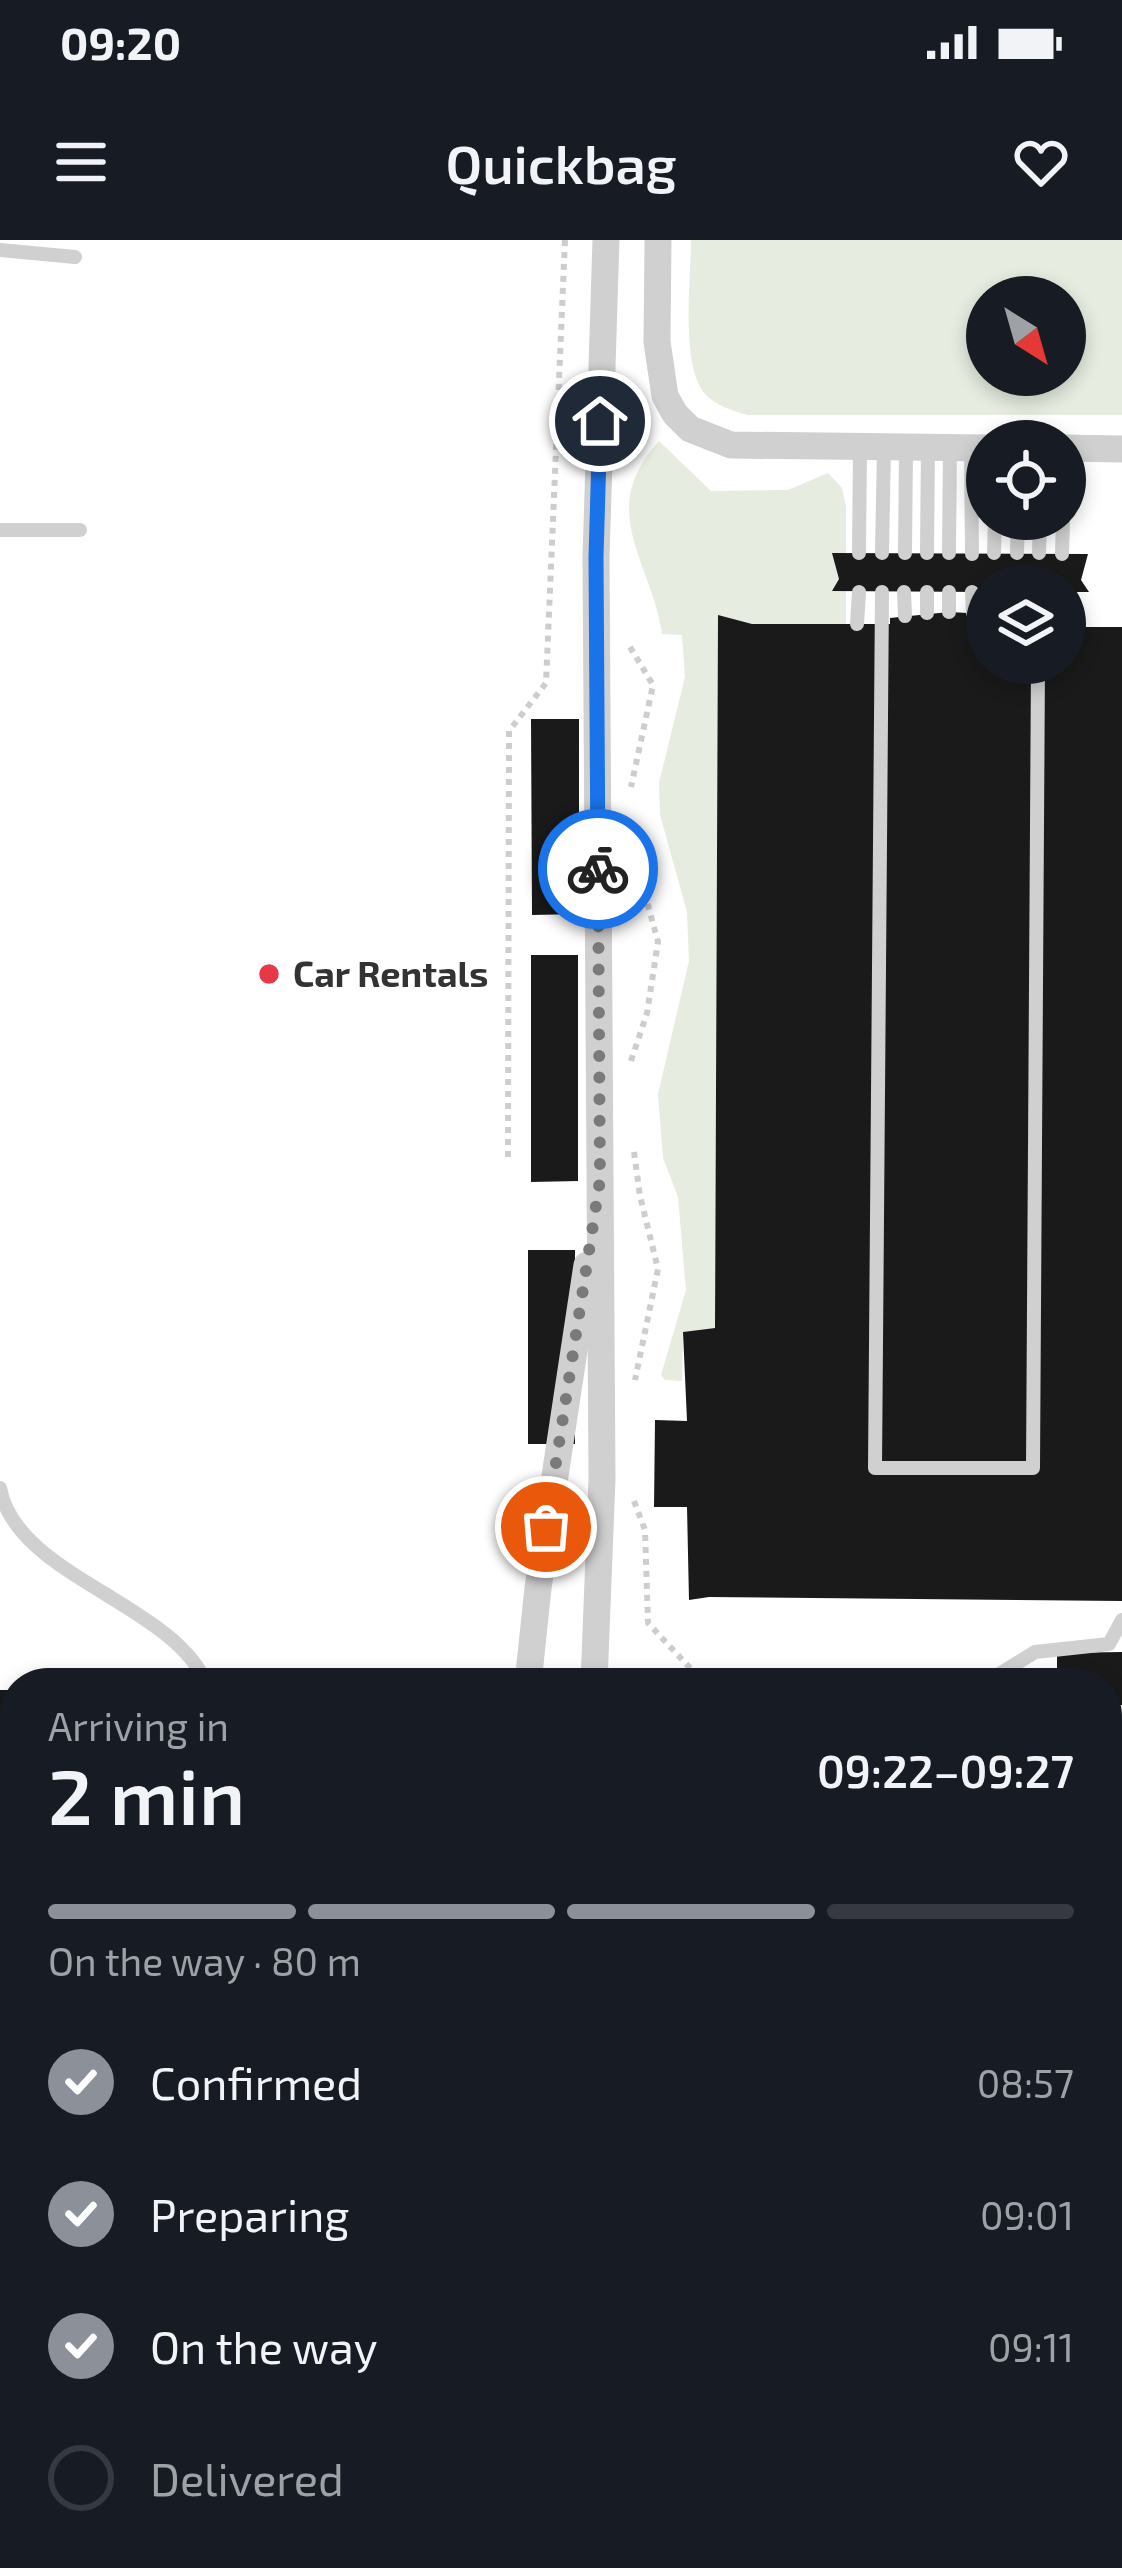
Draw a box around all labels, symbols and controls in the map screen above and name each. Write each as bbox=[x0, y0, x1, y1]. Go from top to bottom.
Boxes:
text: 09:20 bbox=[60, 15, 181, 69]
icon: menu bbox=[48, 129, 114, 195]
icon: heart bbox=[1008, 129, 1074, 195]
text: Quickbag bbox=[445, 130, 677, 195]
north arrow bbox=[966, 276, 1086, 396]
map controls bbox=[966, 276, 1086, 684]
pin bbox=[549, 370, 651, 472]
icon: home bbox=[567, 388, 633, 454]
button: locate bbox=[966, 420, 1086, 540]
button: layers bbox=[966, 564, 1086, 684]
courier bbox=[538, 809, 658, 929]
icon: bike bbox=[565, 836, 631, 902]
place label: Car Rentals bbox=[293, 951, 488, 994]
marker: Car Rentals bbox=[256, 961, 282, 987]
pin bbox=[495, 1476, 597, 1578]
icon: bag bbox=[513, 1494, 579, 1560]
text: Arriving in bbox=[48, 1702, 229, 1749]
text: 09:22–09:27 bbox=[817, 1743, 1074, 1797]
text: 2 min bbox=[48, 1747, 245, 1841]
text: On the way · 80 m bbox=[48, 1937, 361, 1984]
icon: check bbox=[48, 2049, 114, 2115]
text: Confirmed bbox=[150, 2055, 362, 2109]
text: 08:57 bbox=[977, 2059, 1074, 2106]
icon: check bbox=[48, 2181, 114, 2247]
text: Preparing bbox=[150, 2187, 349, 2241]
text: 09:01 bbox=[980, 2191, 1074, 2238]
icon: check bbox=[48, 2313, 114, 2379]
text: On the way bbox=[150, 2319, 377, 2373]
text: 09:11 bbox=[988, 2323, 1074, 2370]
text: Delivered bbox=[150, 2451, 344, 2505]

